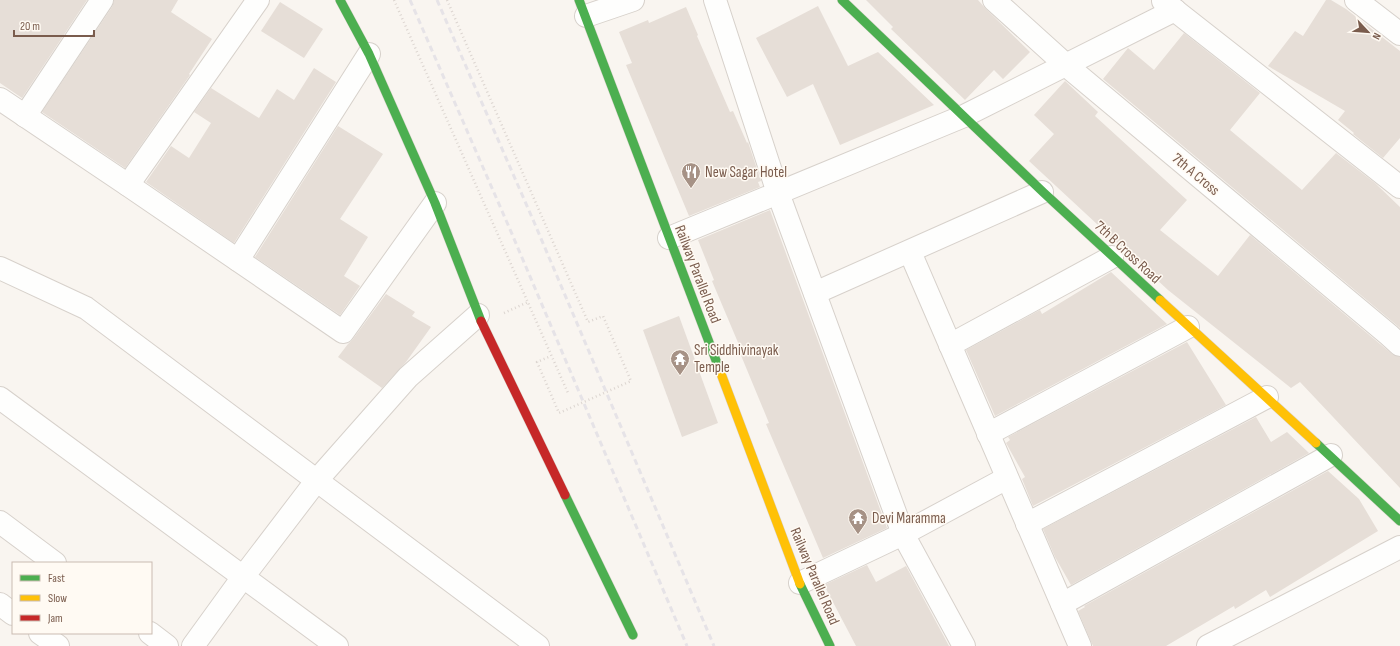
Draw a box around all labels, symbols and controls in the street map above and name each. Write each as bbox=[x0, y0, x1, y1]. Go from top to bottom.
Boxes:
scale bar bbox=[14, 12, 94, 38]
north arrow bbox=[1348, 12, 1388, 52]
text: 20 m bbox=[20, 19, 40, 34]
text: N bbox=[1369, 31, 1384, 42]
street label: 7th A Cross bbox=[1168, 149, 1223, 200]
restaurant icon: New Sagar Hotel bbox=[680, 161, 702, 189]
place label: New Sagar Hotel bbox=[705, 163, 787, 182]
street label: 7th B Cross Road bbox=[1090, 217, 1165, 288]
street label: Railway Parallel Road bbox=[670, 222, 725, 326]
place label: Sri Siddhivinayak Temple bbox=[694, 341, 779, 377]
temple icon: Sri Siddhivinayak Temple bbox=[669, 348, 691, 376]
temple icon: Devi Maramma bbox=[847, 507, 869, 535]
place label: Devi Maramma bbox=[872, 509, 946, 528]
street label: Railway Parallel Road bbox=[786, 525, 844, 628]
legend bbox=[12, 562, 152, 634]
text: Fast bbox=[48, 571, 65, 586]
text: Slow bbox=[48, 591, 67, 606]
text: Jam bbox=[47, 611, 63, 626]

